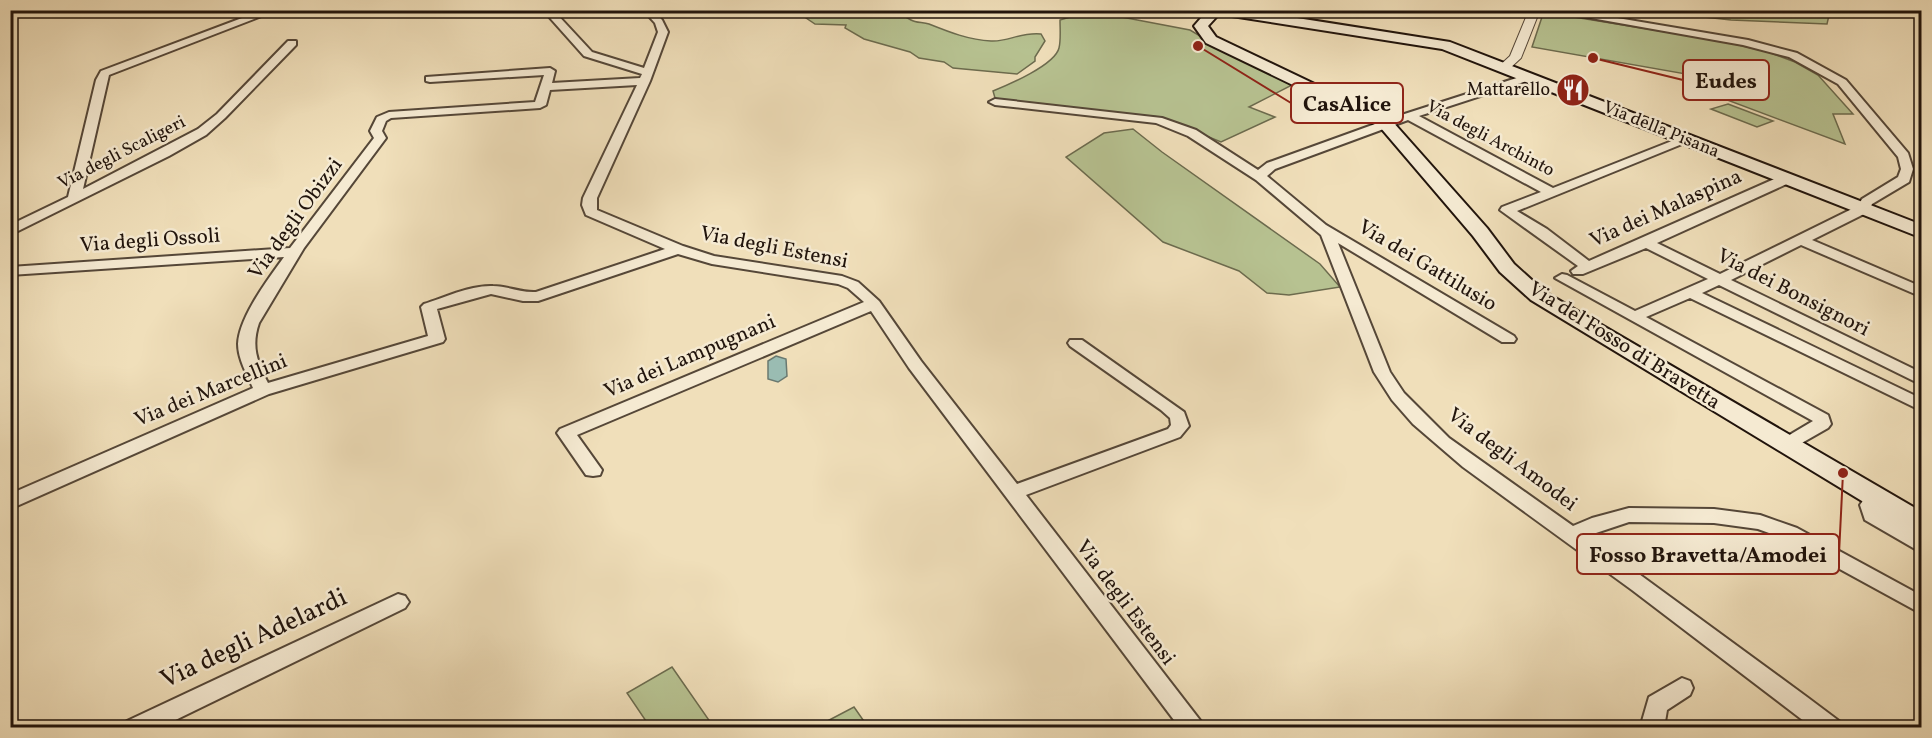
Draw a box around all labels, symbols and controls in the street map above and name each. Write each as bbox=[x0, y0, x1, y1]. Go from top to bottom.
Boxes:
callout: Eudes bbox=[1683, 60, 1769, 100]
text: Eudes bbox=[1695, 67, 1757, 98]
restaurant icon: Mattarello bbox=[1555, 72, 1591, 108]
place label: Mattarello bbox=[1467, 78, 1550, 103]
callout: CasAlice bbox=[1291, 83, 1403, 123]
text: CasAlice bbox=[1303, 90, 1391, 121]
street label: Via degli Archinto bbox=[1421, 95, 1559, 183]
street label: Via della Pisana bbox=[1599, 95, 1723, 165]
street label: Via degli Scaligeri bbox=[54, 110, 190, 196]
street label: Via degli Obizzi bbox=[242, 152, 350, 286]
street label: Via dei Malaspina bbox=[1585, 162, 1747, 256]
street label: Via dei Gattilusio bbox=[1352, 213, 1502, 319]
street label: Via degli Estensi bbox=[697, 219, 851, 277]
street label: Via degli Ossoli bbox=[79, 222, 221, 260]
street label: Via dei Bonsignori bbox=[1711, 242, 1875, 344]
street label: Via del Fosso di Bravetta bbox=[1522, 275, 1726, 417]
street label: Via dei Lampugnani bbox=[600, 308, 780, 406]
street label: Via dei Marcellini bbox=[130, 347, 292, 435]
street label: Via degli Amodei bbox=[1441, 401, 1583, 519]
street label: Via degli Estensi bbox=[1068, 534, 1182, 672]
callout: Fosso Bravetta/Amodei bbox=[1577, 534, 1839, 574]
text: Fosso Bravetta/Amodei bbox=[1589, 541, 1827, 572]
street label: Via degli Adelardi bbox=[155, 580, 353, 698]

